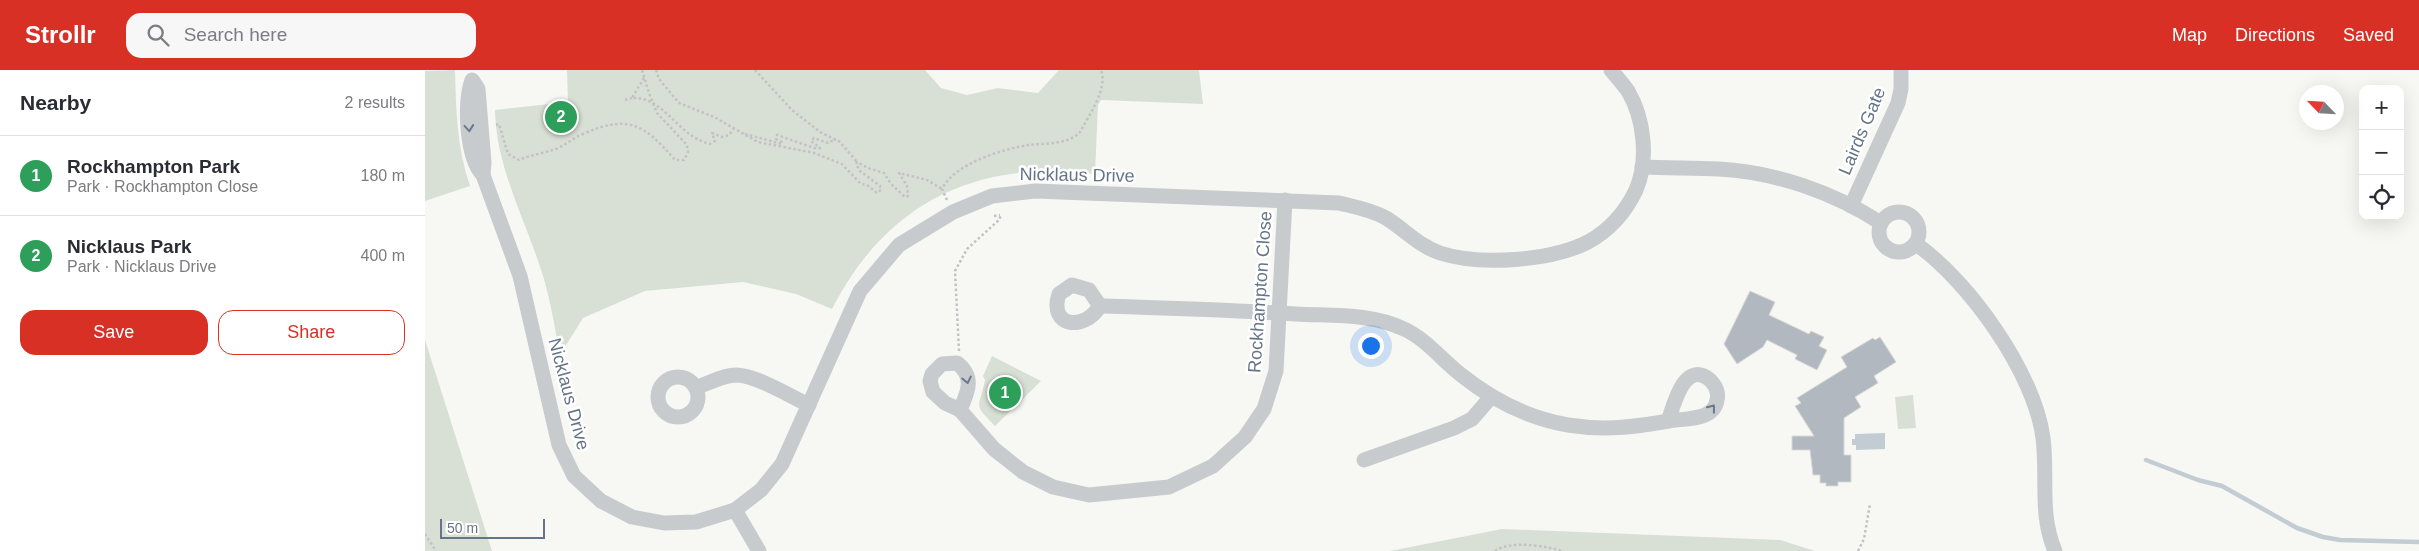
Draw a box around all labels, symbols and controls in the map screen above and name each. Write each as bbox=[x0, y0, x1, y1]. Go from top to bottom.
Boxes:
search box bbox=[126, 13, 476, 58]
text: Strollr bbox=[25, 21, 96, 48]
icon: search bbox=[144, 21, 172, 49]
text: Search here bbox=[184, 24, 287, 45]
text: Map bbox=[2172, 25, 2207, 45]
text: Directions bbox=[2235, 25, 2315, 45]
text: Saved bbox=[2343, 25, 2394, 45]
street label: Lairds Gate bbox=[1835, 84, 1889, 178]
north arrow bbox=[2299, 85, 2344, 130]
map controls bbox=[2359, 85, 2404, 220]
button: + bbox=[2359, 85, 2404, 130]
text: Nearby bbox=[20, 91, 91, 114]
text: 2 results bbox=[345, 94, 405, 111]
pin: 2 bbox=[545, 98, 577, 136]
one-way arrow bbox=[463, 124, 474, 132]
button: − bbox=[2359, 130, 2404, 175]
text: Rockhampton Park bbox=[67, 156, 240, 177]
street label: Nicklaus Drive bbox=[1019, 164, 1135, 186]
text: 1 bbox=[32, 167, 40, 184]
text: 180 m bbox=[361, 167, 405, 184]
button: locate bbox=[2359, 175, 2404, 220]
text: Park · Rockhampton Close bbox=[67, 178, 258, 195]
street label: Rockhampton Close bbox=[1244, 210, 1276, 374]
text: Nicklaus Park bbox=[67, 236, 192, 257]
text: 2 bbox=[32, 247, 40, 264]
text: 400 m bbox=[361, 247, 405, 264]
text: Park · Nicklaus Drive bbox=[67, 258, 216, 275]
button: Save bbox=[20, 310, 208, 355]
button: Share bbox=[218, 310, 405, 355]
your location bbox=[1358, 333, 1384, 359]
street label: Nicklaus Drive bbox=[544, 336, 594, 452]
pin: 1 bbox=[989, 374, 1021, 412]
one-way arrow bbox=[961, 375, 971, 384]
one-way arrow bbox=[1706, 404, 1715, 413]
scale bar bbox=[440, 516, 545, 539]
text: 50 m bbox=[447, 520, 478, 536]

